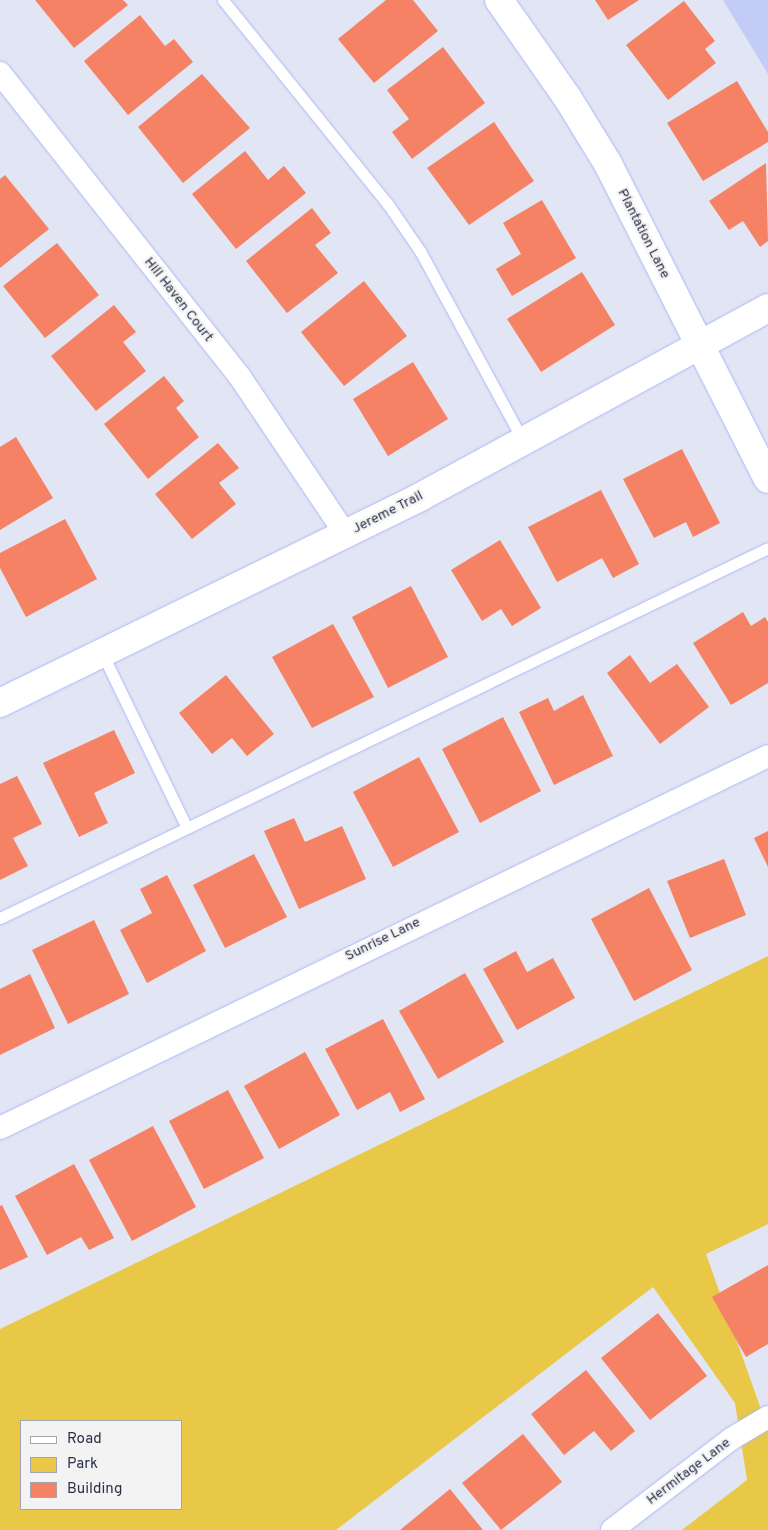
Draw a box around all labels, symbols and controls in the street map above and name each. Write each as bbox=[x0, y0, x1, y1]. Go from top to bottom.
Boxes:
street label: Plantation Lane bbox=[613, 186, 673, 282]
street label: Hill Haven Court bbox=[140, 254, 216, 346]
street label: Jereme Trail bbox=[350, 488, 426, 538]
street label: Sunrise Lane bbox=[343, 915, 423, 965]
legend bbox=[20, 1420, 182, 1510]
text: Road bbox=[67, 1430, 102, 1449]
street label: Hermitage Lane bbox=[644, 1435, 734, 1509]
text: Park bbox=[67, 1455, 98, 1474]
text: Building bbox=[67, 1480, 122, 1499]

